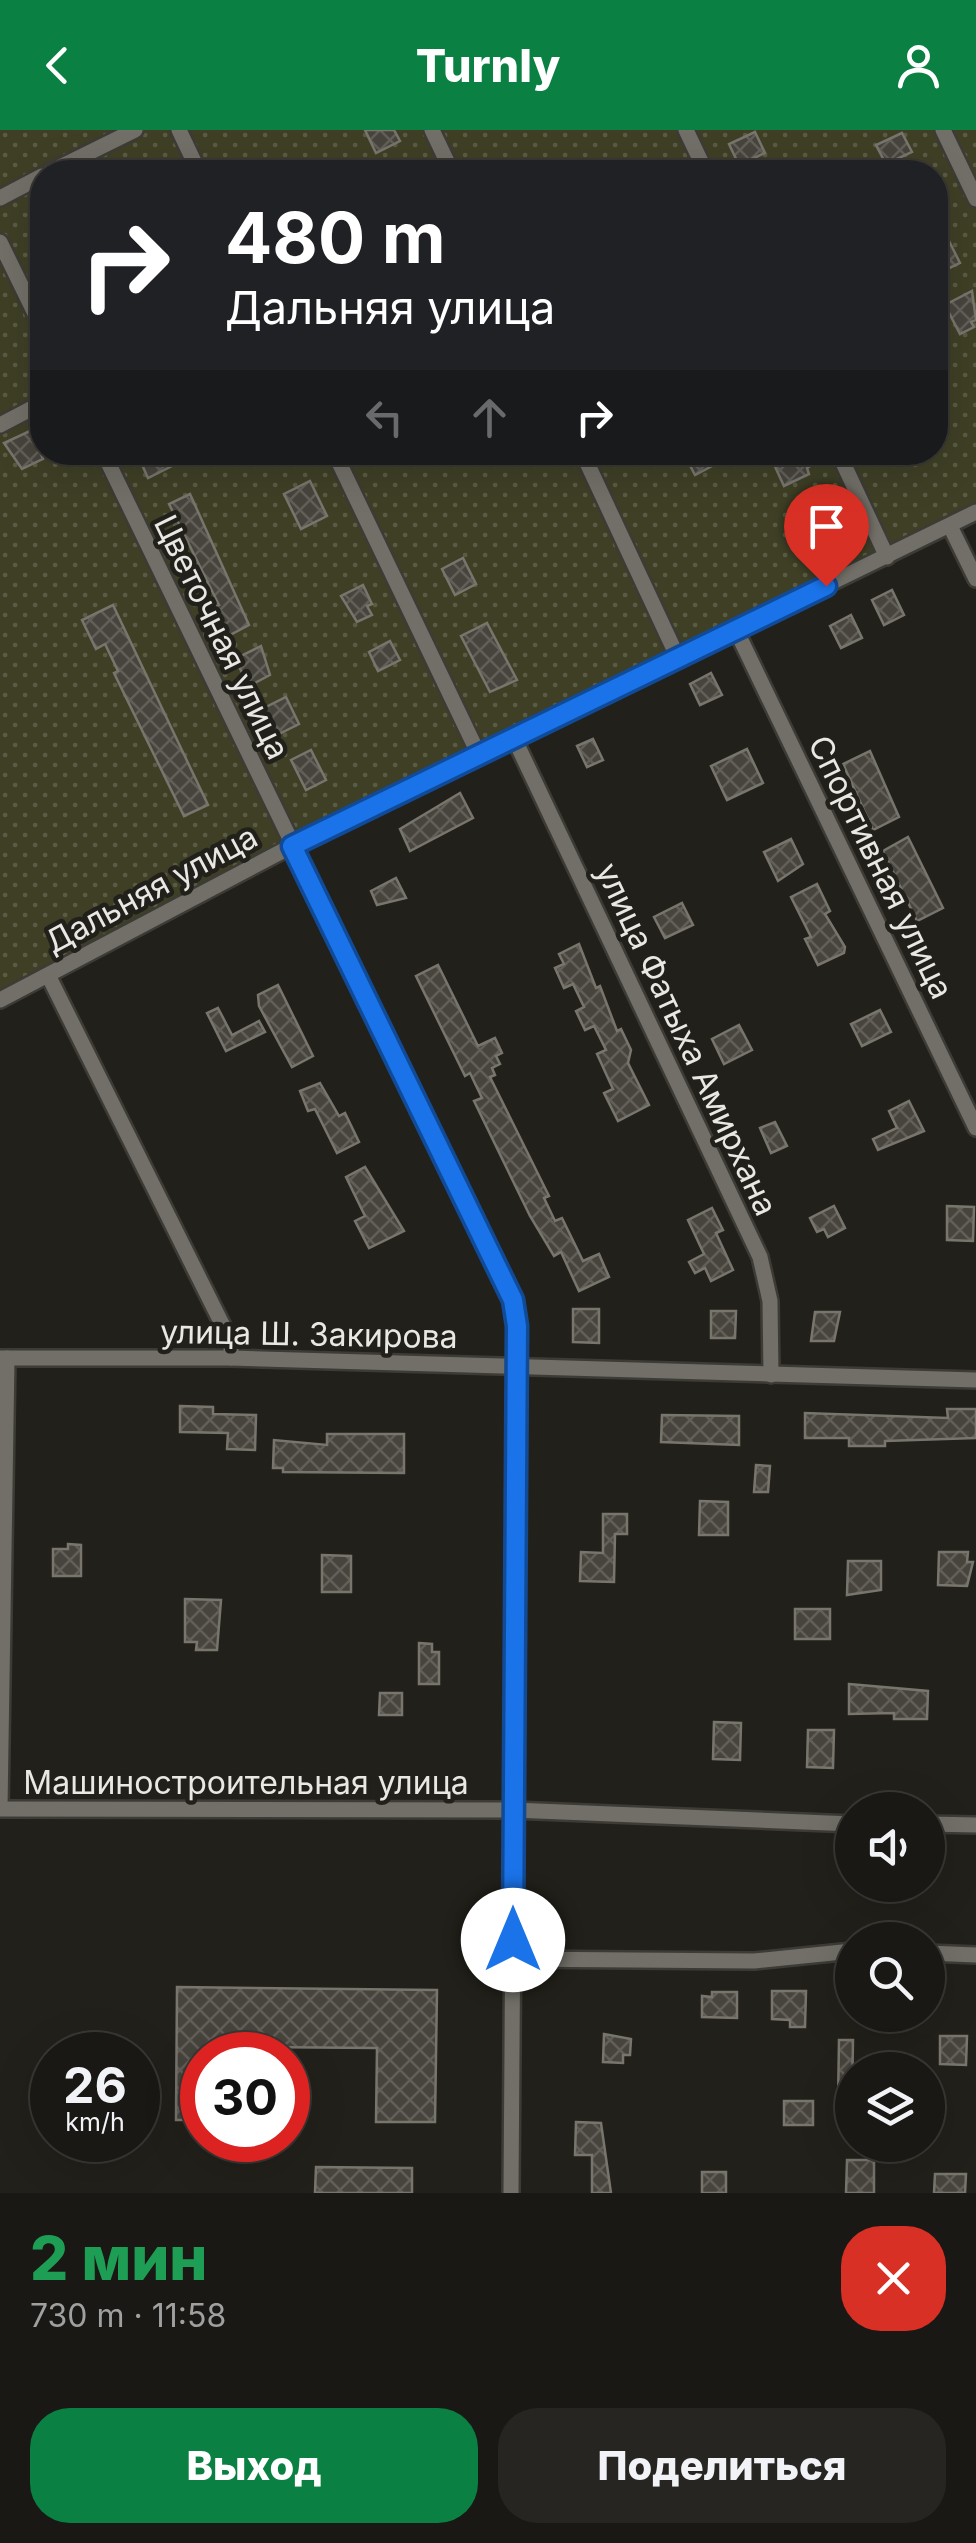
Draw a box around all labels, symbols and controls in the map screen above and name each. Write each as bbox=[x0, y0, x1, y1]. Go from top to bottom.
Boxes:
icon: back bbox=[30, 38, 85, 93]
text: Turnly bbox=[416, 38, 560, 93]
icon: person bbox=[891, 38, 946, 93]
text: 480 m bbox=[225, 195, 446, 280]
icon: right bbox=[60, 200, 190, 330]
text: Дальняя улица bbox=[225, 280, 555, 335]
icon: left bbox=[357, 390, 412, 445]
icon: ahead bbox=[462, 390, 517, 445]
icon: right bbox=[567, 390, 622, 445]
pin bbox=[784, 484, 869, 587]
icon: arrive bbox=[799, 499, 854, 554]
street label: Цветочная улица bbox=[146, 509, 298, 765]
street label: Спортивная улица bbox=[800, 729, 962, 1005]
street label: Дальняя улица bbox=[38, 817, 264, 961]
street label: улица Фатыха Амирхана bbox=[588, 856, 786, 1222]
street label: улица Ш. Закирова bbox=[160, 1312, 458, 1356]
street label: Машиностроительная улица bbox=[23, 1763, 469, 1802]
map controls bbox=[835, 1792, 945, 2162]
button: sound bbox=[835, 1792, 945, 1902]
position arrow bbox=[461, 1888, 565, 1992]
button: search bbox=[835, 1922, 945, 2032]
speed limit sign: 30 bbox=[180, 2032, 310, 2162]
button: layers bbox=[835, 2052, 945, 2162]
text: 26 bbox=[63, 2055, 127, 2115]
text: km/h bbox=[65, 2107, 125, 2137]
text: 2 мин bbox=[30, 2222, 207, 2294]
button: close bbox=[841, 2226, 946, 2331]
text: 730 m · 11:58 bbox=[30, 2296, 226, 2335]
button: Выход bbox=[30, 2408, 478, 2523]
button: Поделиться bbox=[498, 2408, 946, 2523]

